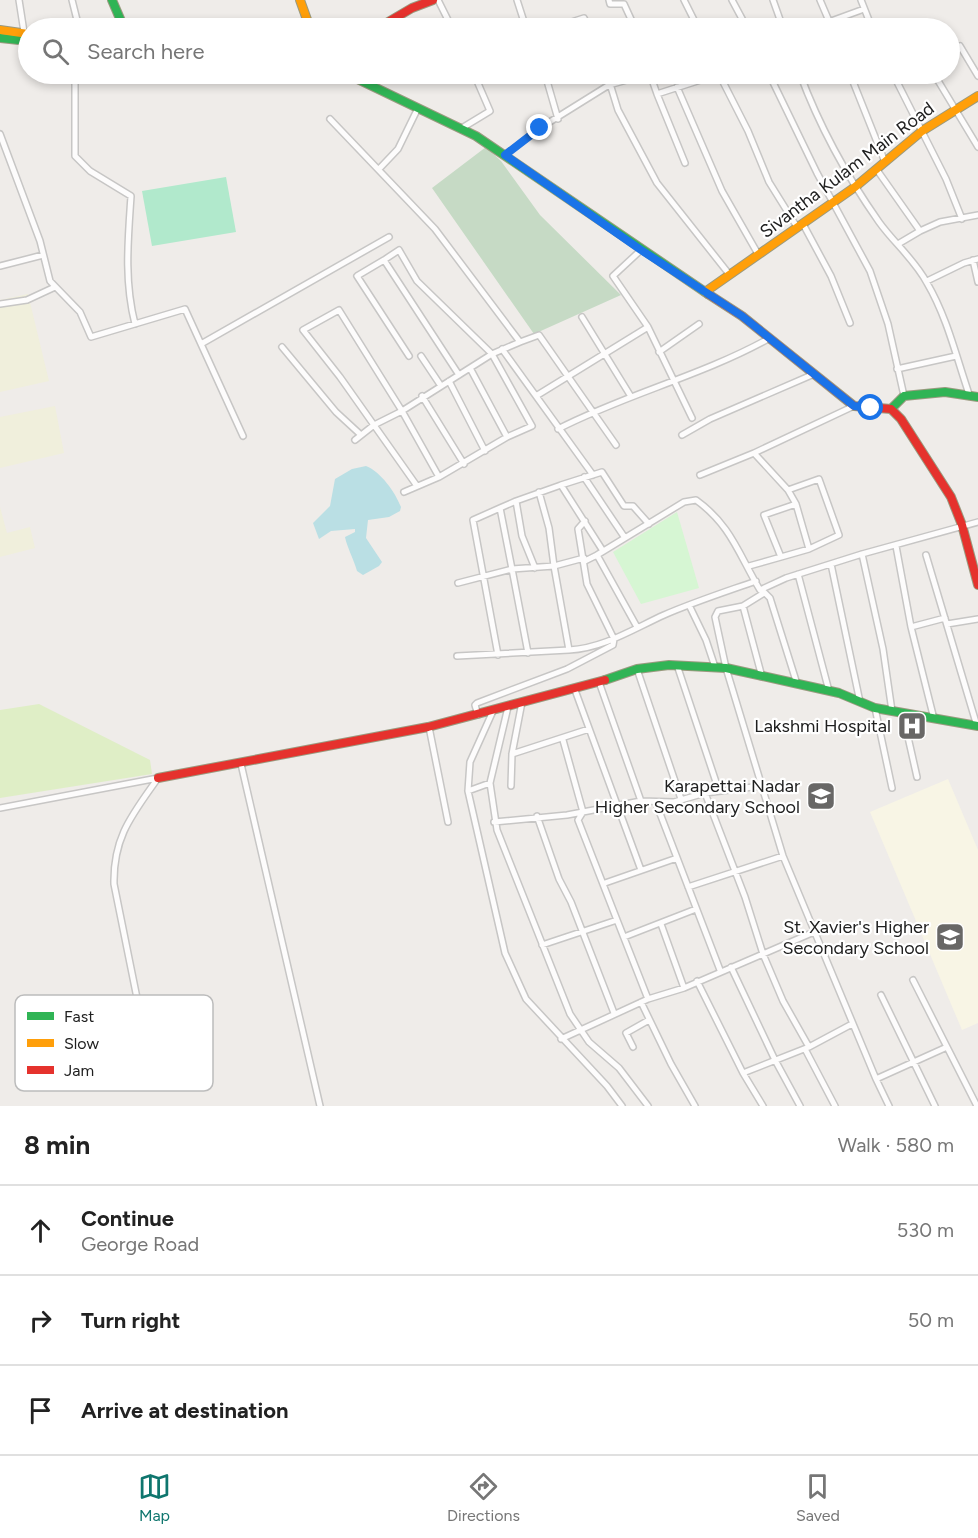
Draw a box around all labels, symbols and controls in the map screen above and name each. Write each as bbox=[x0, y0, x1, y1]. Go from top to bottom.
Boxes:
search box bbox=[18, 18, 960, 84]
icon: search bbox=[39, 35, 72, 68]
text: Search here bbox=[87, 38, 205, 65]
street label: Sivantha Kulam Main Road bbox=[756, 97, 938, 243]
route end bbox=[526, 114, 552, 140]
route start bbox=[857, 394, 883, 420]
hospital icon: Lakshmi Hospital bbox=[896, 710, 928, 742]
place label: Lakshmi Hospital bbox=[754, 715, 891, 737]
place label: Karapettai Nadar Higher Secondary School bbox=[595, 775, 800, 818]
school or university icon: Karapettai Nadar Higher Secondary School bbox=[805, 780, 837, 812]
place label: St. Xavier's Higher Secondary School bbox=[782, 916, 929, 959]
school or university icon: St. Xavier's Higher Secondary School bbox=[934, 921, 966, 953]
legend bbox=[15, 995, 213, 1091]
text: Fast bbox=[64, 1007, 94, 1026]
text: Slow bbox=[64, 1034, 99, 1053]
text: Jam bbox=[64, 1061, 94, 1080]
text: 8 min bbox=[24, 1129, 90, 1161]
text: Walk · 580 m bbox=[838, 1133, 954, 1157]
text: Continue bbox=[81, 1205, 174, 1232]
icon: ahead bbox=[24, 1214, 57, 1247]
text: 530 m bbox=[897, 1218, 954, 1242]
text: George Road bbox=[81, 1232, 199, 1256]
icon: right bbox=[24, 1304, 57, 1337]
text: Turn right bbox=[81, 1307, 180, 1334]
text: 50 m bbox=[908, 1308, 954, 1332]
icon: arrive bbox=[24, 1394, 57, 1427]
text: Arrive at destination bbox=[81, 1397, 289, 1424]
tab: Map bbox=[138, 1470, 171, 1525]
tab: Directions bbox=[447, 1470, 520, 1525]
tab: Saved bbox=[796, 1470, 840, 1525]

